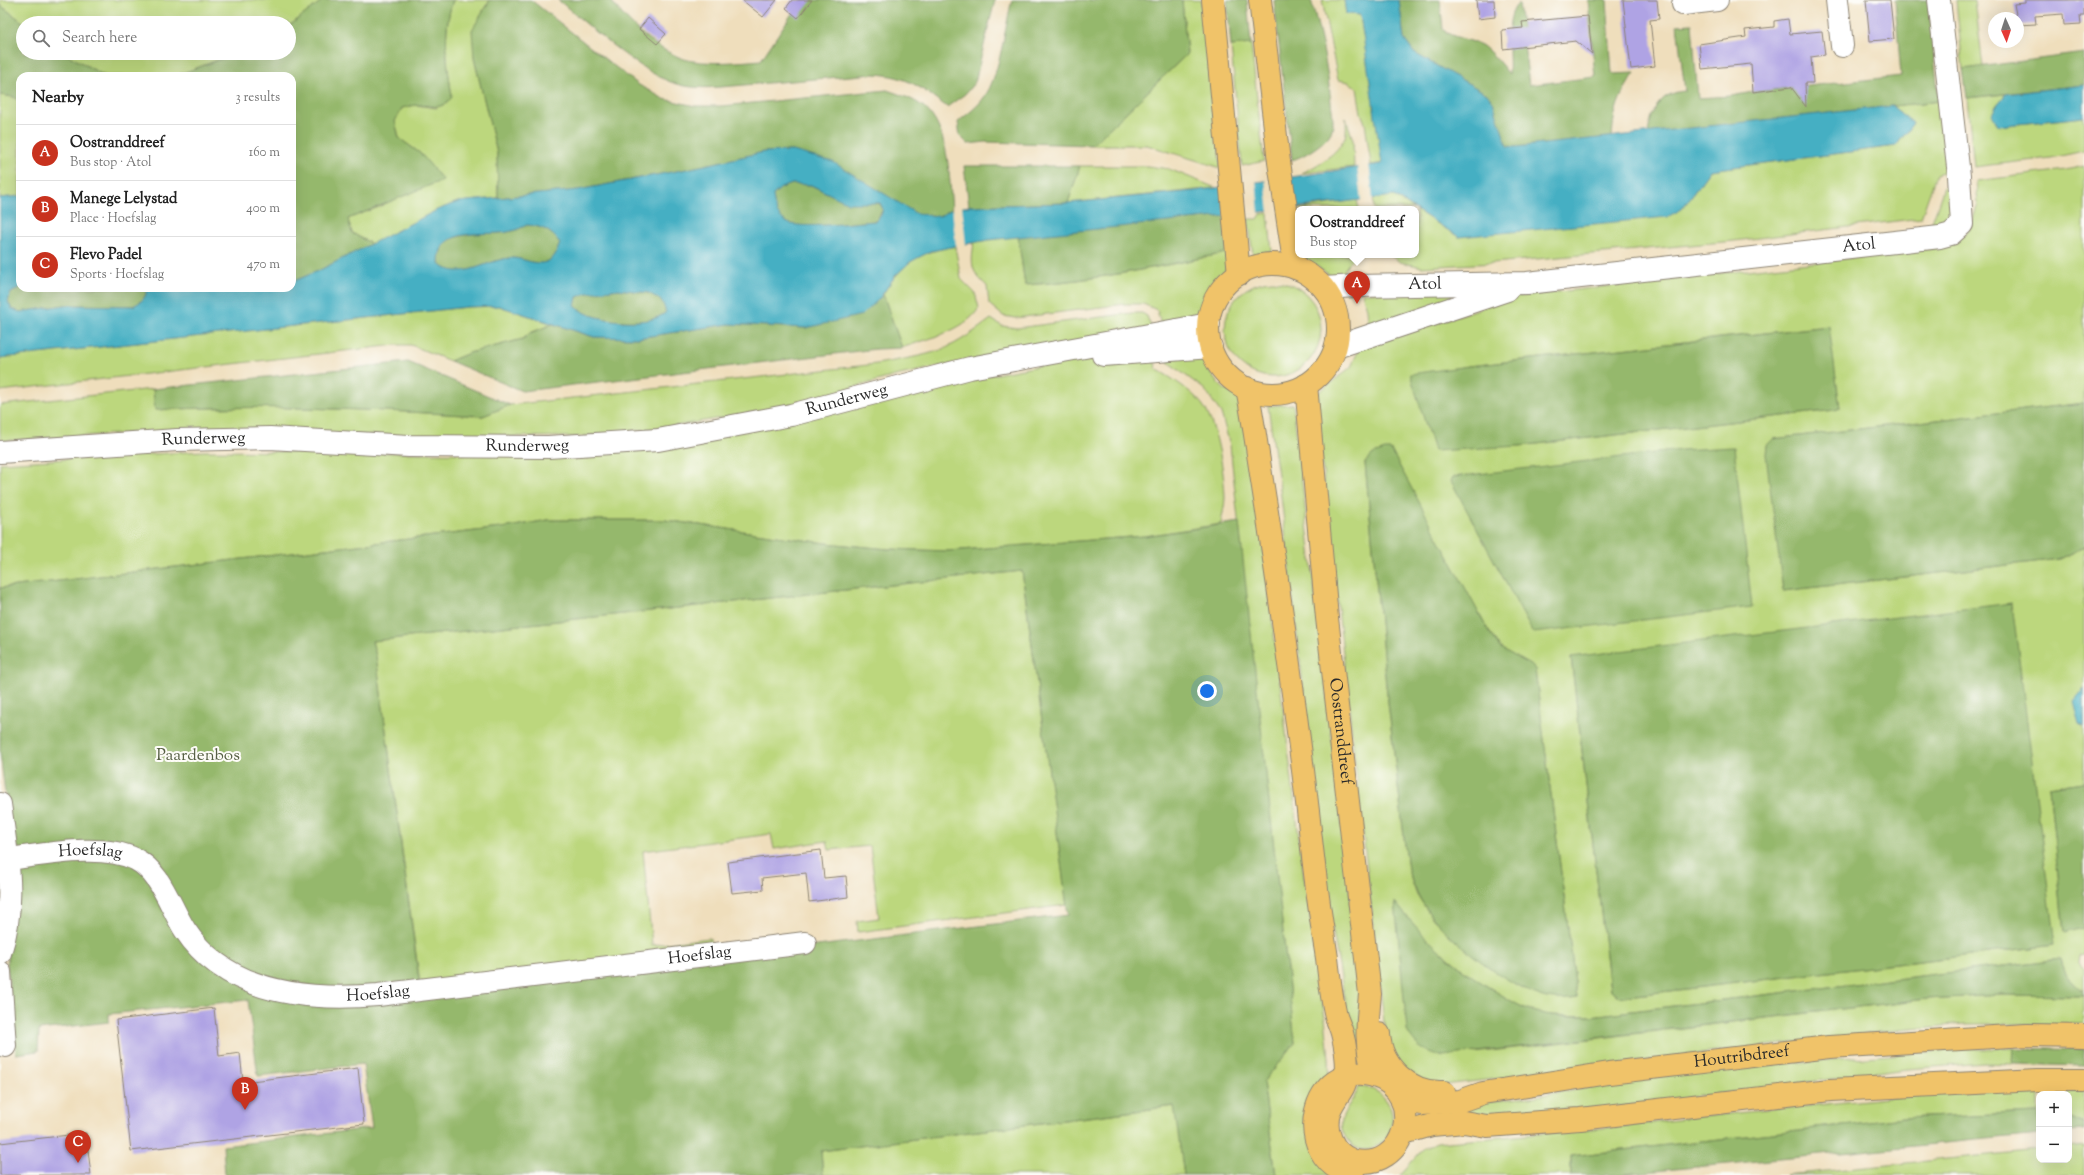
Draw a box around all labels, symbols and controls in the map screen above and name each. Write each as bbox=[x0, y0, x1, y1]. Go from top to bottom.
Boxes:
north arrow bbox=[1988, 12, 2024, 48]
search box bbox=[16, 16, 296, 60]
icon: search bbox=[30, 27, 52, 49]
text: Search here bbox=[62, 28, 137, 49]
text: Nearby bbox=[32, 86, 84, 110]
text: 3 results bbox=[235, 89, 280, 107]
text: Oostranddreef bbox=[70, 133, 165, 154]
text: A bbox=[40, 144, 50, 162]
text: 160 m bbox=[249, 144, 280, 162]
text: Bus stop · Atol bbox=[70, 154, 152, 172]
text: Manege Lelystad bbox=[70, 189, 178, 210]
text: B bbox=[41, 200, 49, 218]
text: 400 m bbox=[246, 200, 280, 218]
popup bbox=[1295, 206, 1419, 258]
text: Place · Hoefslag bbox=[70, 210, 156, 228]
text: Oostranddreef bbox=[1310, 213, 1404, 234]
street label: Atol bbox=[1841, 232, 1877, 260]
text: Bus stop bbox=[1310, 234, 1357, 252]
text: Flevo Padel bbox=[70, 245, 142, 266]
text: C bbox=[40, 256, 50, 274]
text: 470 m bbox=[247, 256, 280, 274]
text: Sports · Hoefslag bbox=[70, 266, 164, 284]
pin: A bbox=[1344, 271, 1370, 304]
street label: Atol bbox=[1408, 272, 1442, 297]
street label: Runderweg bbox=[803, 378, 890, 423]
street label: Runderweg bbox=[161, 427, 246, 453]
street label: Runderweg bbox=[485, 434, 570, 459]
street label: Oostranddreef bbox=[1322, 677, 1358, 787]
your location bbox=[1197, 681, 1217, 701]
park label: Paardenbos bbox=[156, 744, 240, 768]
street label: Hoefslag bbox=[58, 839, 125, 866]
street label: Hoefslag bbox=[666, 940, 733, 972]
street label: Hoefslag bbox=[346, 979, 411, 1009]
street label: Houtribdreef bbox=[1693, 1040, 1792, 1075]
pin: B bbox=[232, 1077, 258, 1110]
map controls bbox=[2036, 1091, 2072, 1163]
button: + bbox=[2036, 1091, 2072, 1127]
button: − bbox=[2036, 1127, 2072, 1163]
pin: C bbox=[65, 1130, 91, 1163]

